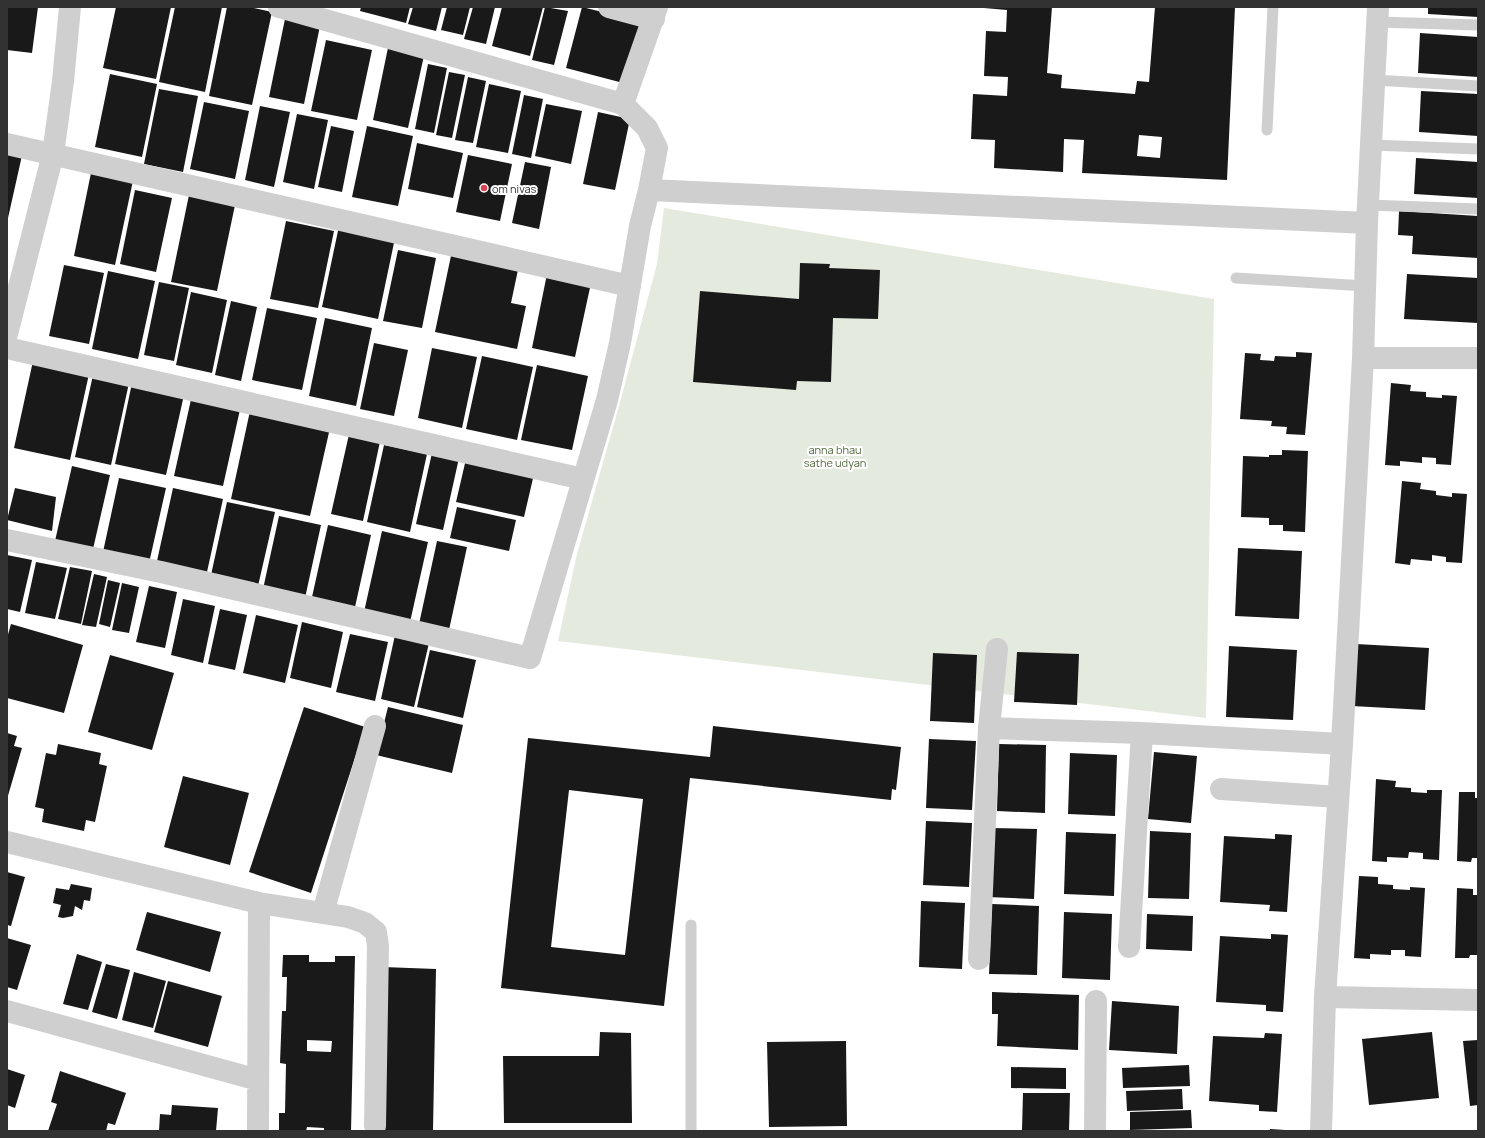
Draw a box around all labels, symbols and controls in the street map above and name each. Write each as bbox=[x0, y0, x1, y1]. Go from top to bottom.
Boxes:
place label: om nivas bbox=[492, 181, 537, 196]
marker: om nivas bbox=[479, 183, 489, 193]
park label: anna bhau sathe udyan bbox=[804, 442, 866, 470]

